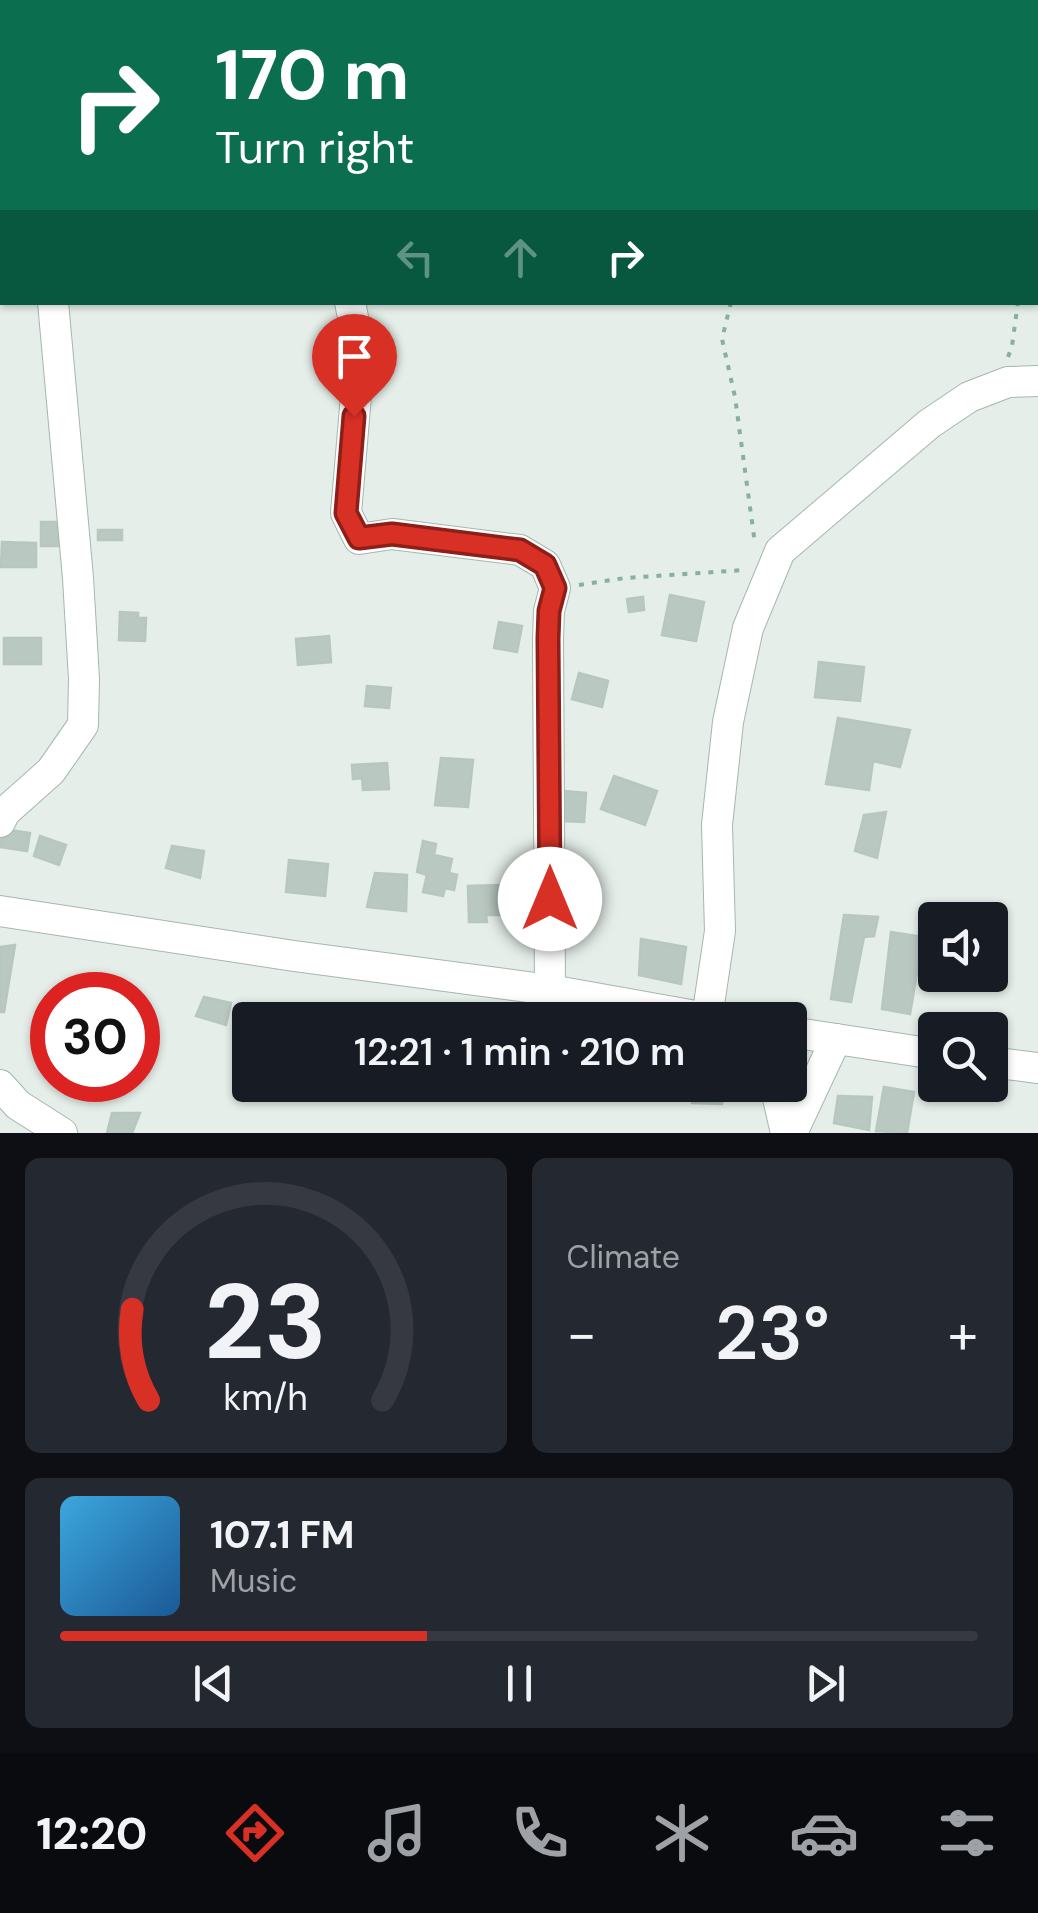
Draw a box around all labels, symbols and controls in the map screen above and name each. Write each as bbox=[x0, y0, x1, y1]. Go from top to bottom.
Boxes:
text: 170 m bbox=[215, 30, 409, 121]
icon: right bbox=[50, 40, 180, 170]
text: Turn right bbox=[215, 118, 414, 177]
icon: left bbox=[388, 230, 443, 285]
icon: ahead bbox=[493, 230, 548, 285]
icon: right bbox=[598, 230, 653, 285]
pin bbox=[312, 314, 397, 417]
icon: arrive bbox=[327, 329, 382, 384]
position arrow bbox=[498, 847, 602, 951]
map controls bbox=[918, 902, 1008, 1102]
button: sound bbox=[918, 902, 1008, 992]
speed limit sign: 30 bbox=[30, 972, 160, 1102]
button: search bbox=[918, 1012, 1008, 1102]
text: 12:21 · 1 min · 210 m bbox=[354, 1027, 685, 1077]
text: Climate bbox=[567, 1236, 680, 1278]
text: 23 bbox=[204, 1255, 327, 1390]
text: 23° bbox=[715, 1285, 830, 1382]
text: − bbox=[567, 1298, 597, 1370]
text: + bbox=[948, 1298, 978, 1370]
text: km/h bbox=[224, 1375, 308, 1421]
text: 107.1 FM bbox=[210, 1510, 354, 1560]
text: Music bbox=[210, 1560, 297, 1602]
icon: previous bbox=[186, 1656, 241, 1711]
icon: pause bbox=[492, 1656, 547, 1711]
icon: next bbox=[798, 1656, 853, 1711]
icon: directions bbox=[220, 1798, 290, 1868]
icon: music bbox=[362, 1798, 432, 1868]
icon: phone bbox=[505, 1798, 575, 1868]
icon: climate bbox=[647, 1798, 717, 1868]
icon: car bbox=[789, 1798, 859, 1868]
icon: filters bbox=[932, 1798, 1002, 1868]
text: 12:20 bbox=[36, 1804, 147, 1863]

